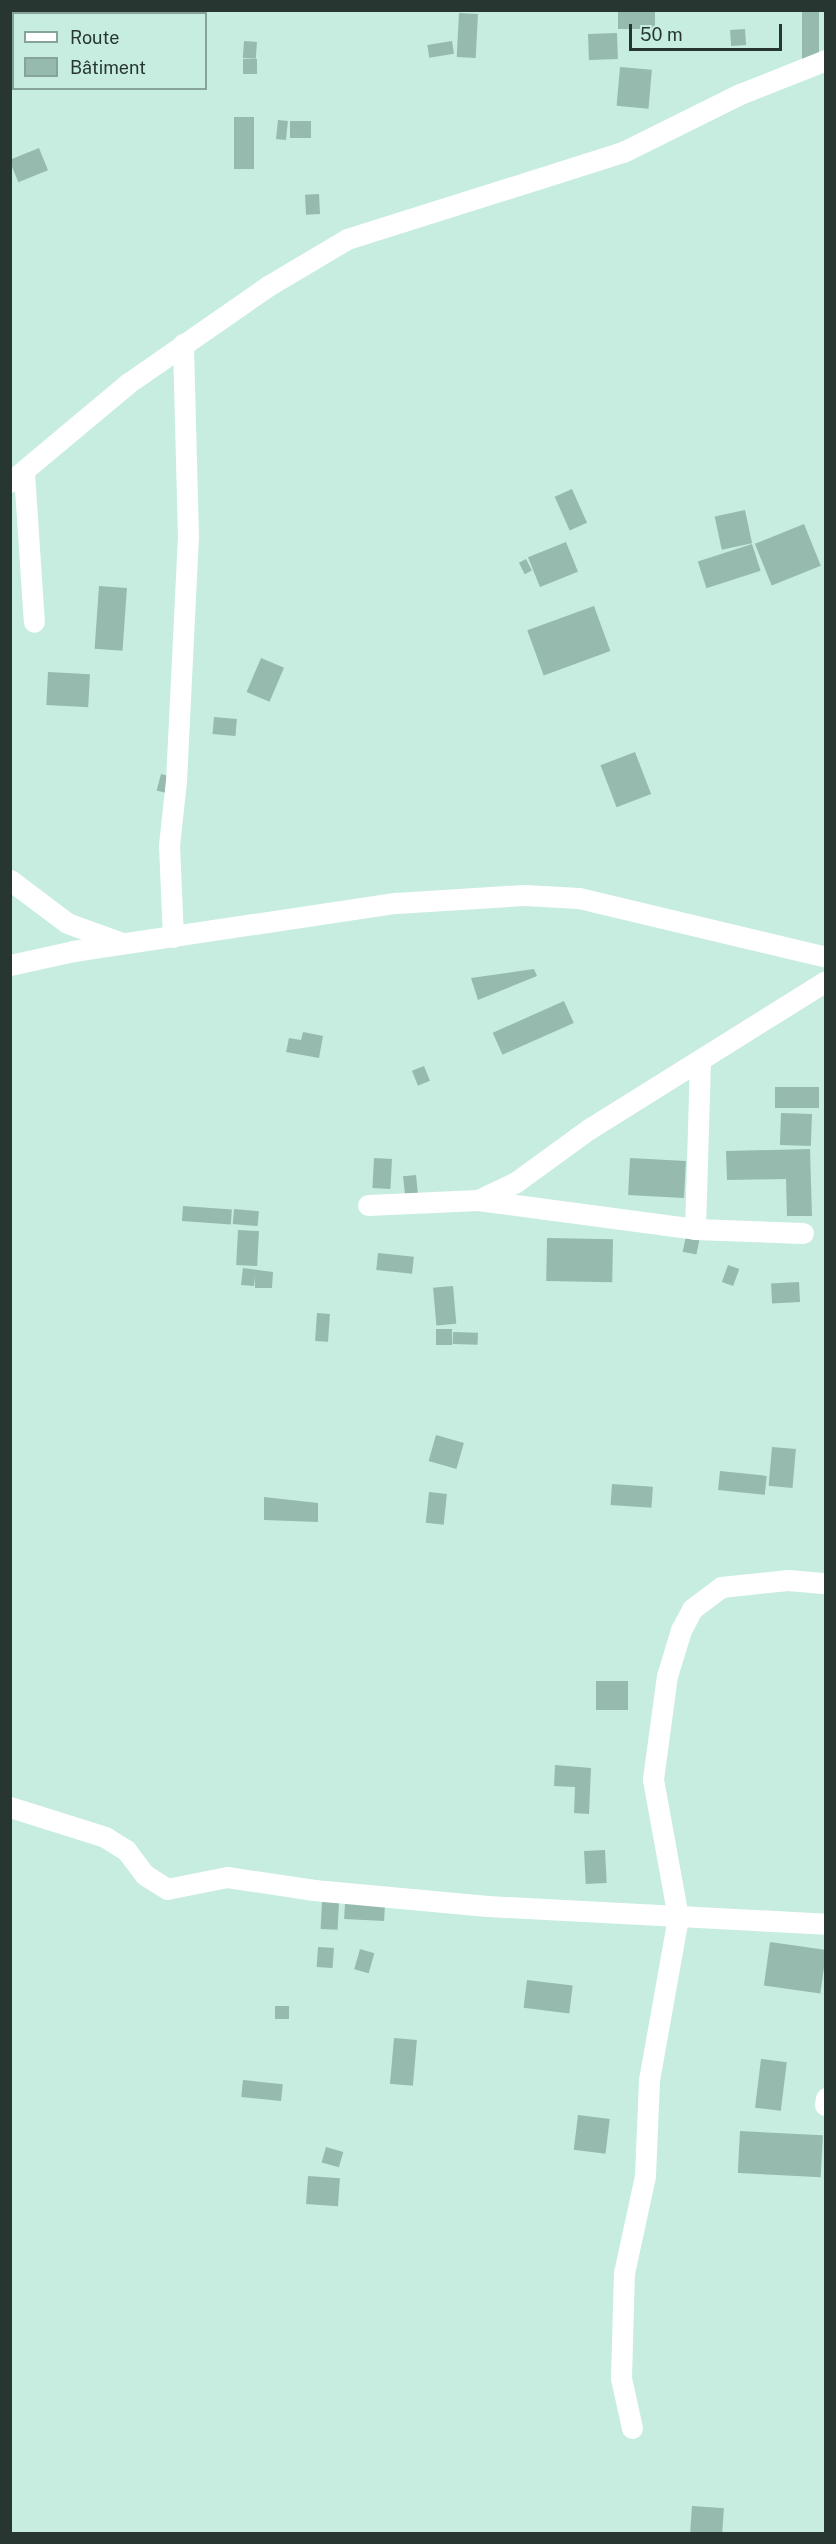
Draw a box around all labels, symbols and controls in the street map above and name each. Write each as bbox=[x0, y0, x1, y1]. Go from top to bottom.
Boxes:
legend bbox=[12, 12, 207, 90]
scale bar bbox=[632, 12, 785, 50]
text: 50 m bbox=[640, 24, 683, 45]
text: Route bbox=[70, 27, 119, 48]
text: Bâtiment bbox=[70, 57, 146, 78]

